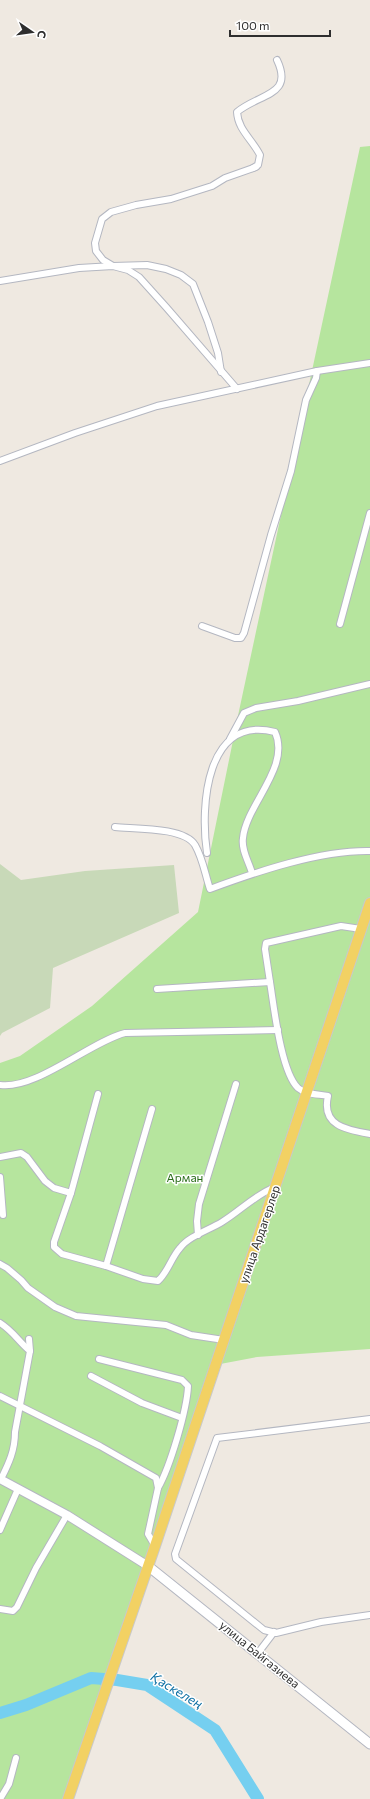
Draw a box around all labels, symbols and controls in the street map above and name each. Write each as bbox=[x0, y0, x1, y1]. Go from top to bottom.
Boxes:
north arrow bbox=[12, 12, 52, 52]
scale bar bbox=[230, 12, 330, 38]
text: 100 m bbox=[236, 18, 270, 32]
text: С bbox=[35, 29, 49, 40]
park label: Арман bbox=[167, 1170, 203, 1184]
street label: улица Ардагерлер bbox=[236, 1183, 282, 1285]
street label: улица Байгазиева bbox=[217, 1617, 303, 1691]
water label: Қаскелең bbox=[148, 1668, 206, 1712]

